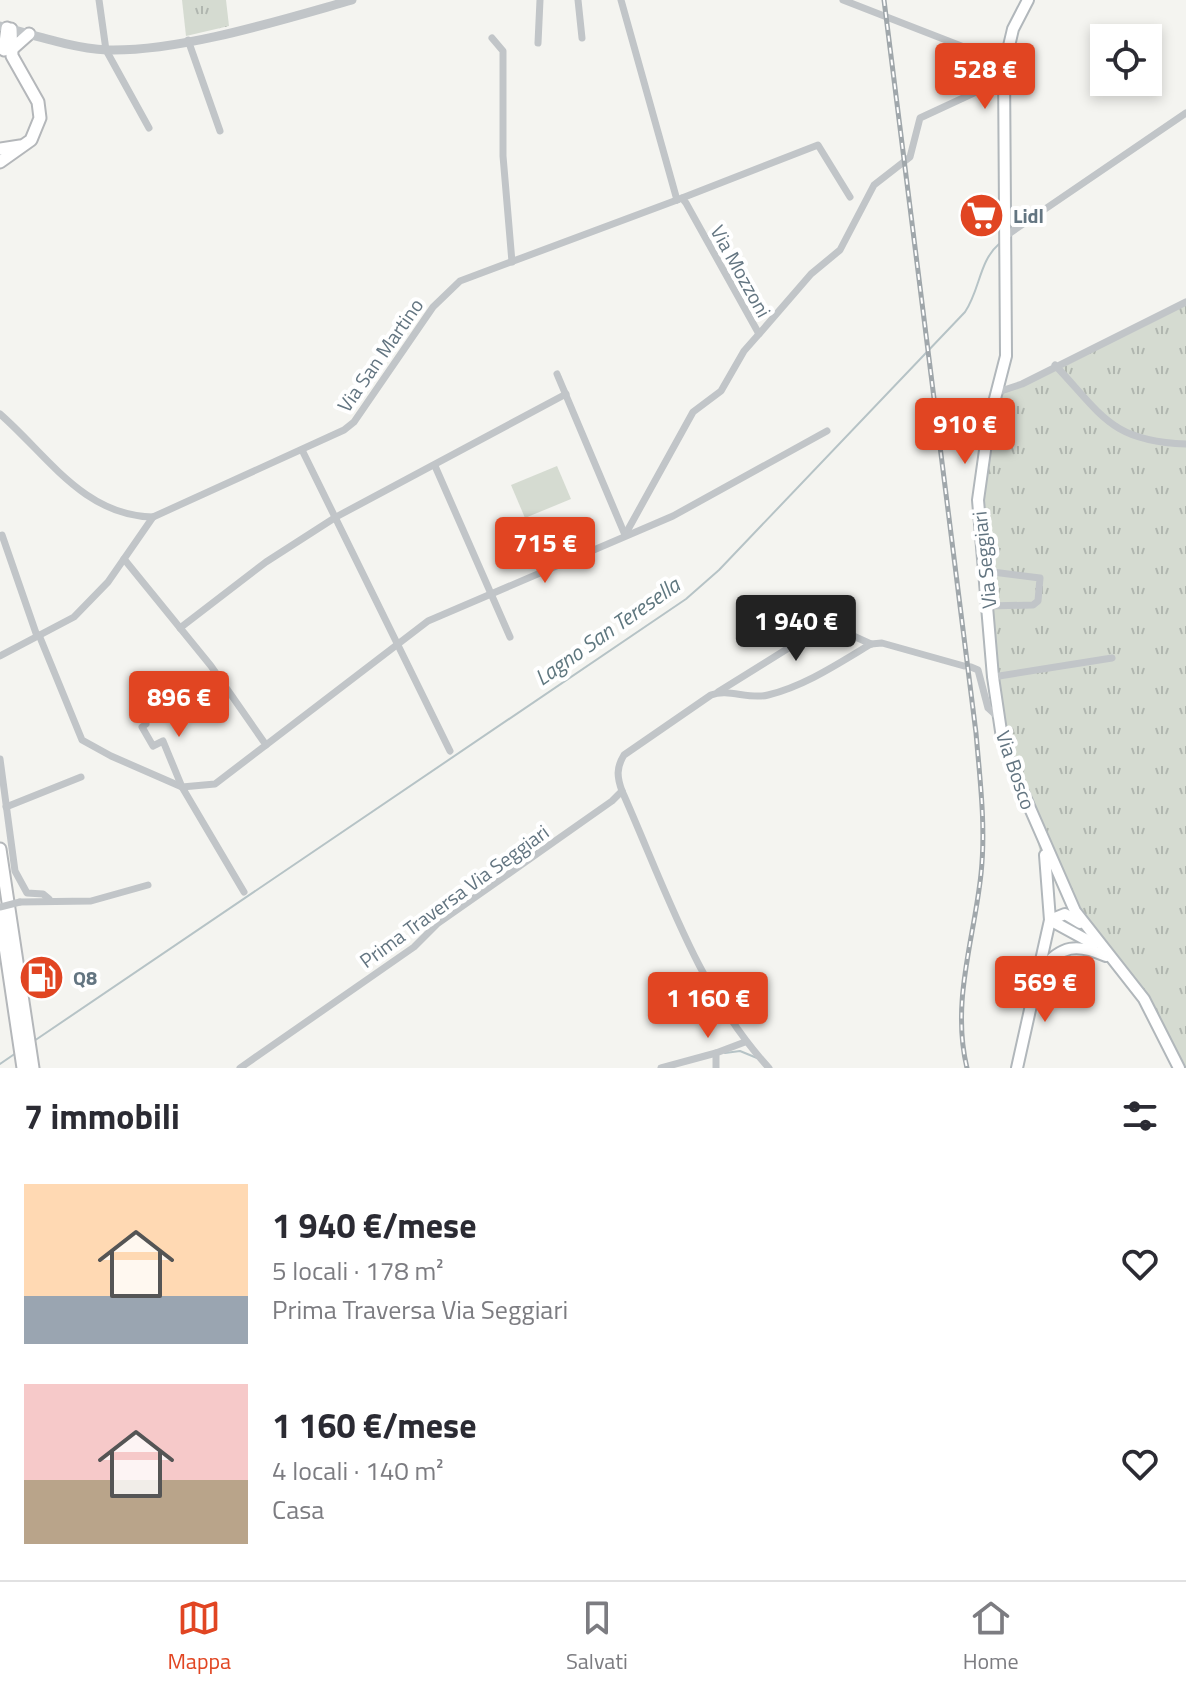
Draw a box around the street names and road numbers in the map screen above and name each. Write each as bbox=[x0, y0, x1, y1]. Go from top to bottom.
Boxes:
street label: Via Mozzoni bbox=[703, 219, 779, 323]
street label: Via San Martino bbox=[329, 292, 431, 418]
street label: Via Seggiari bbox=[963, 510, 1005, 610]
street label: Via Bosco bbox=[988, 726, 1044, 814]
street label: Prima Traversa Via Seggiari bbox=[353, 817, 555, 975]

